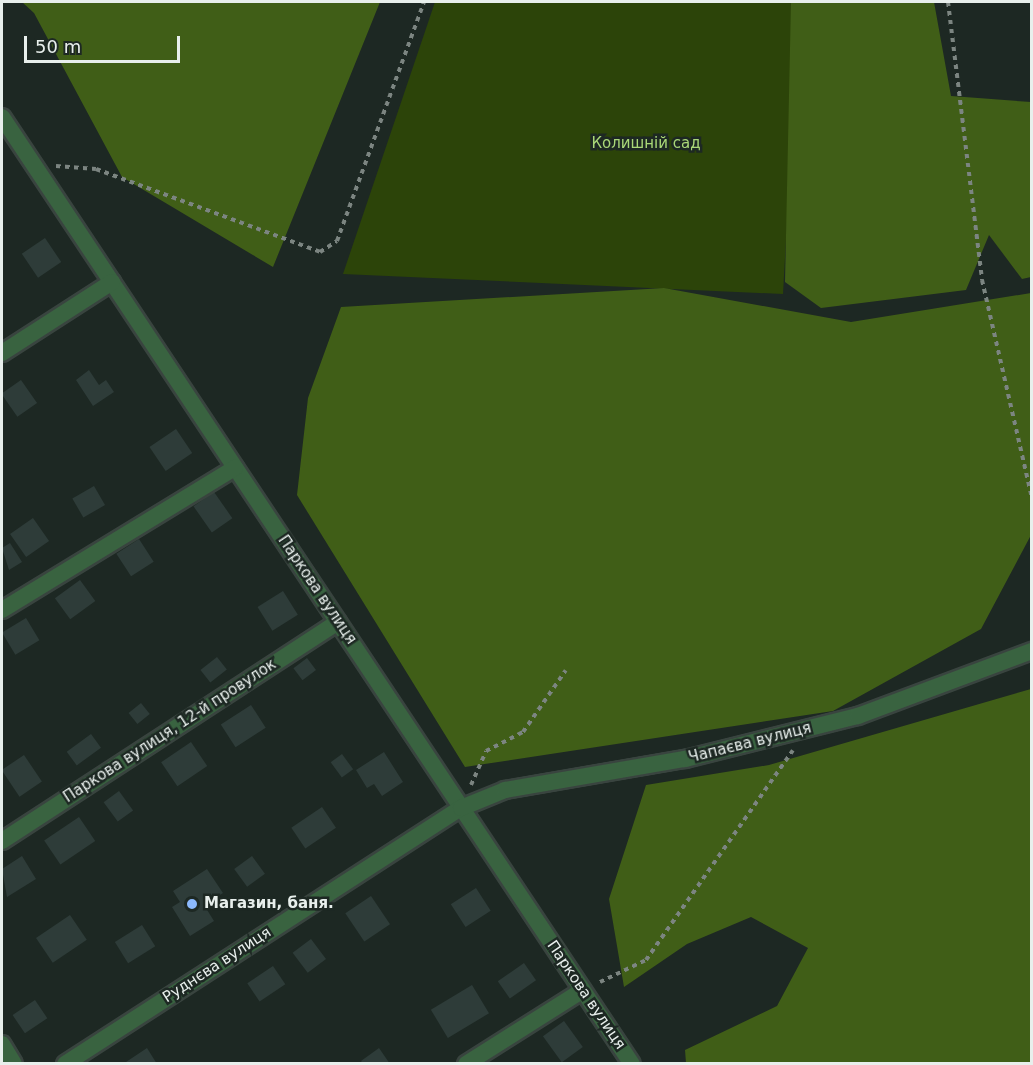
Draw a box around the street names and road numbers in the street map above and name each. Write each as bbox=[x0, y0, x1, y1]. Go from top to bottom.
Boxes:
street label: Паркова вулиця bbox=[274, 532, 360, 648]
street label: Паркова вулиця, 12-й провулок bbox=[60, 655, 280, 807]
street label: Чапаєва вулиця bbox=[687, 719, 813, 767]
street label: Руднєва вулиця bbox=[160, 923, 274, 1007]
street label: Паркова вулиця bbox=[543, 937, 629, 1053]

